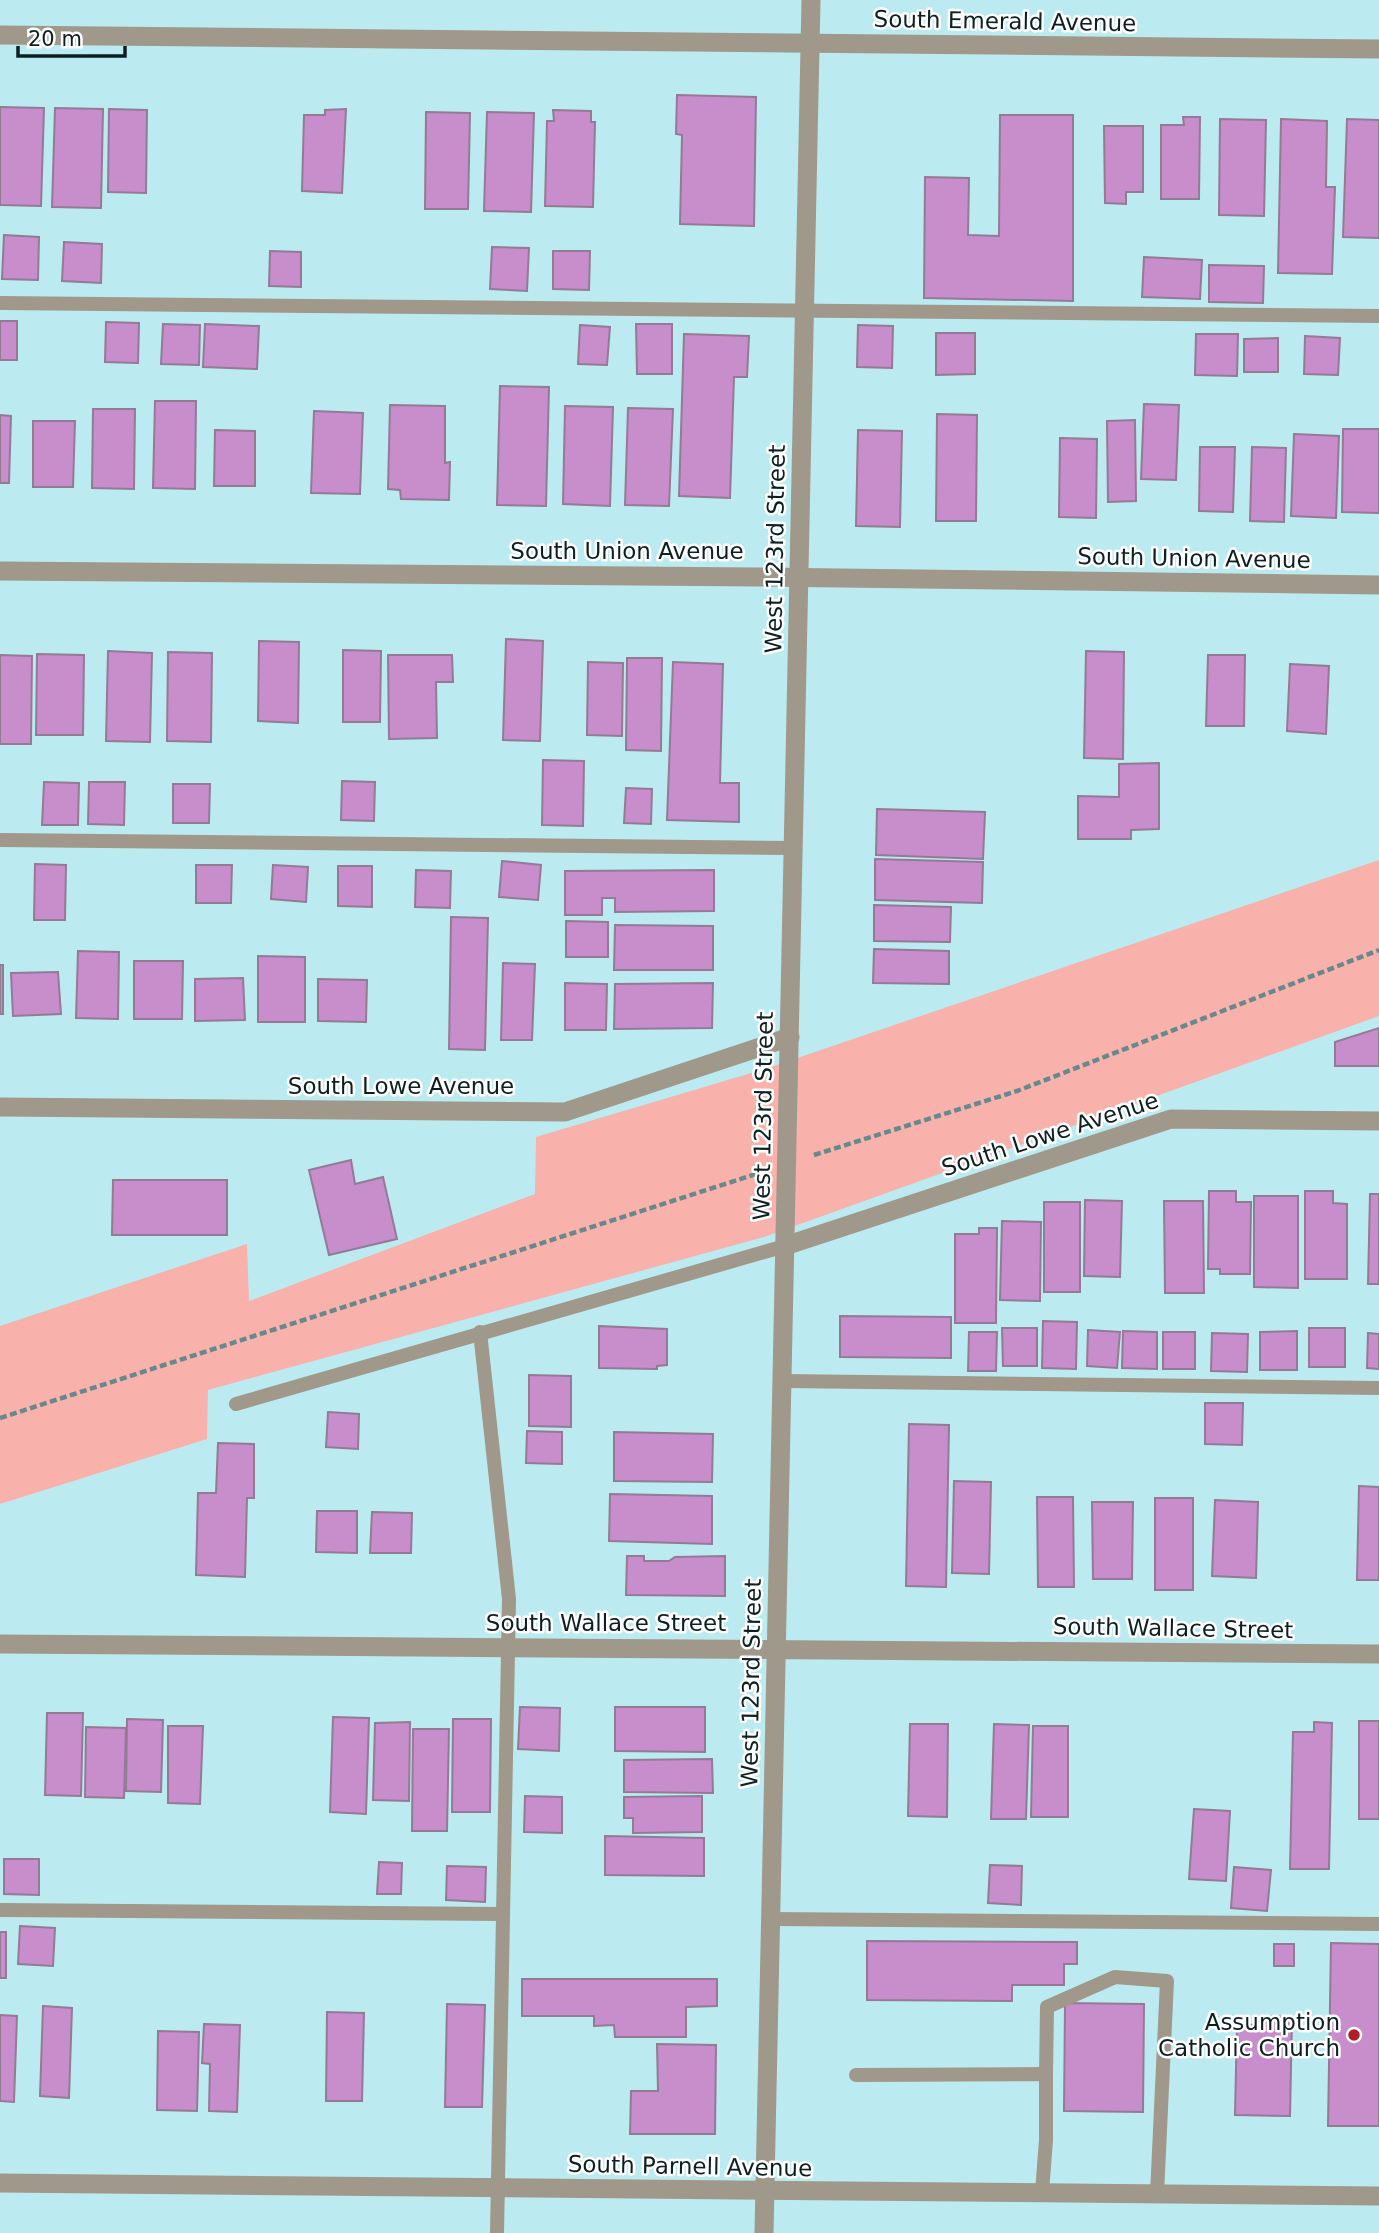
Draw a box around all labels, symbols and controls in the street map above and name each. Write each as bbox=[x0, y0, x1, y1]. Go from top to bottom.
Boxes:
street label: South Emerald Avenue bbox=[874, 6, 1136, 36]
scale bar bbox=[18, 14, 124, 58]
text: 20 m bbox=[28, 27, 82, 51]
street label: West 123rd Street bbox=[760, 444, 790, 654]
street label: South Union Avenue bbox=[510, 538, 744, 564]
street label: South Union Avenue bbox=[1077, 543, 1311, 573]
street label: West 123rd Street bbox=[748, 1011, 778, 1221]
street label: South Lowe Avenue bbox=[288, 1073, 514, 1099]
street label: South Lowe Avenue bbox=[938, 1087, 1162, 1181]
street label: West 123rd Street bbox=[736, 1578, 766, 1788]
street label: South Wallace Street bbox=[486, 1610, 726, 1636]
street label: South Wallace Street bbox=[1053, 1613, 1293, 1643]
place label: Assumption Catholic Church bbox=[1158, 2009, 1340, 2061]
marker: Assumption Catholic Church bbox=[1346, 2027, 1362, 2043]
street label: South Parnell Avenue bbox=[568, 2151, 812, 2181]

